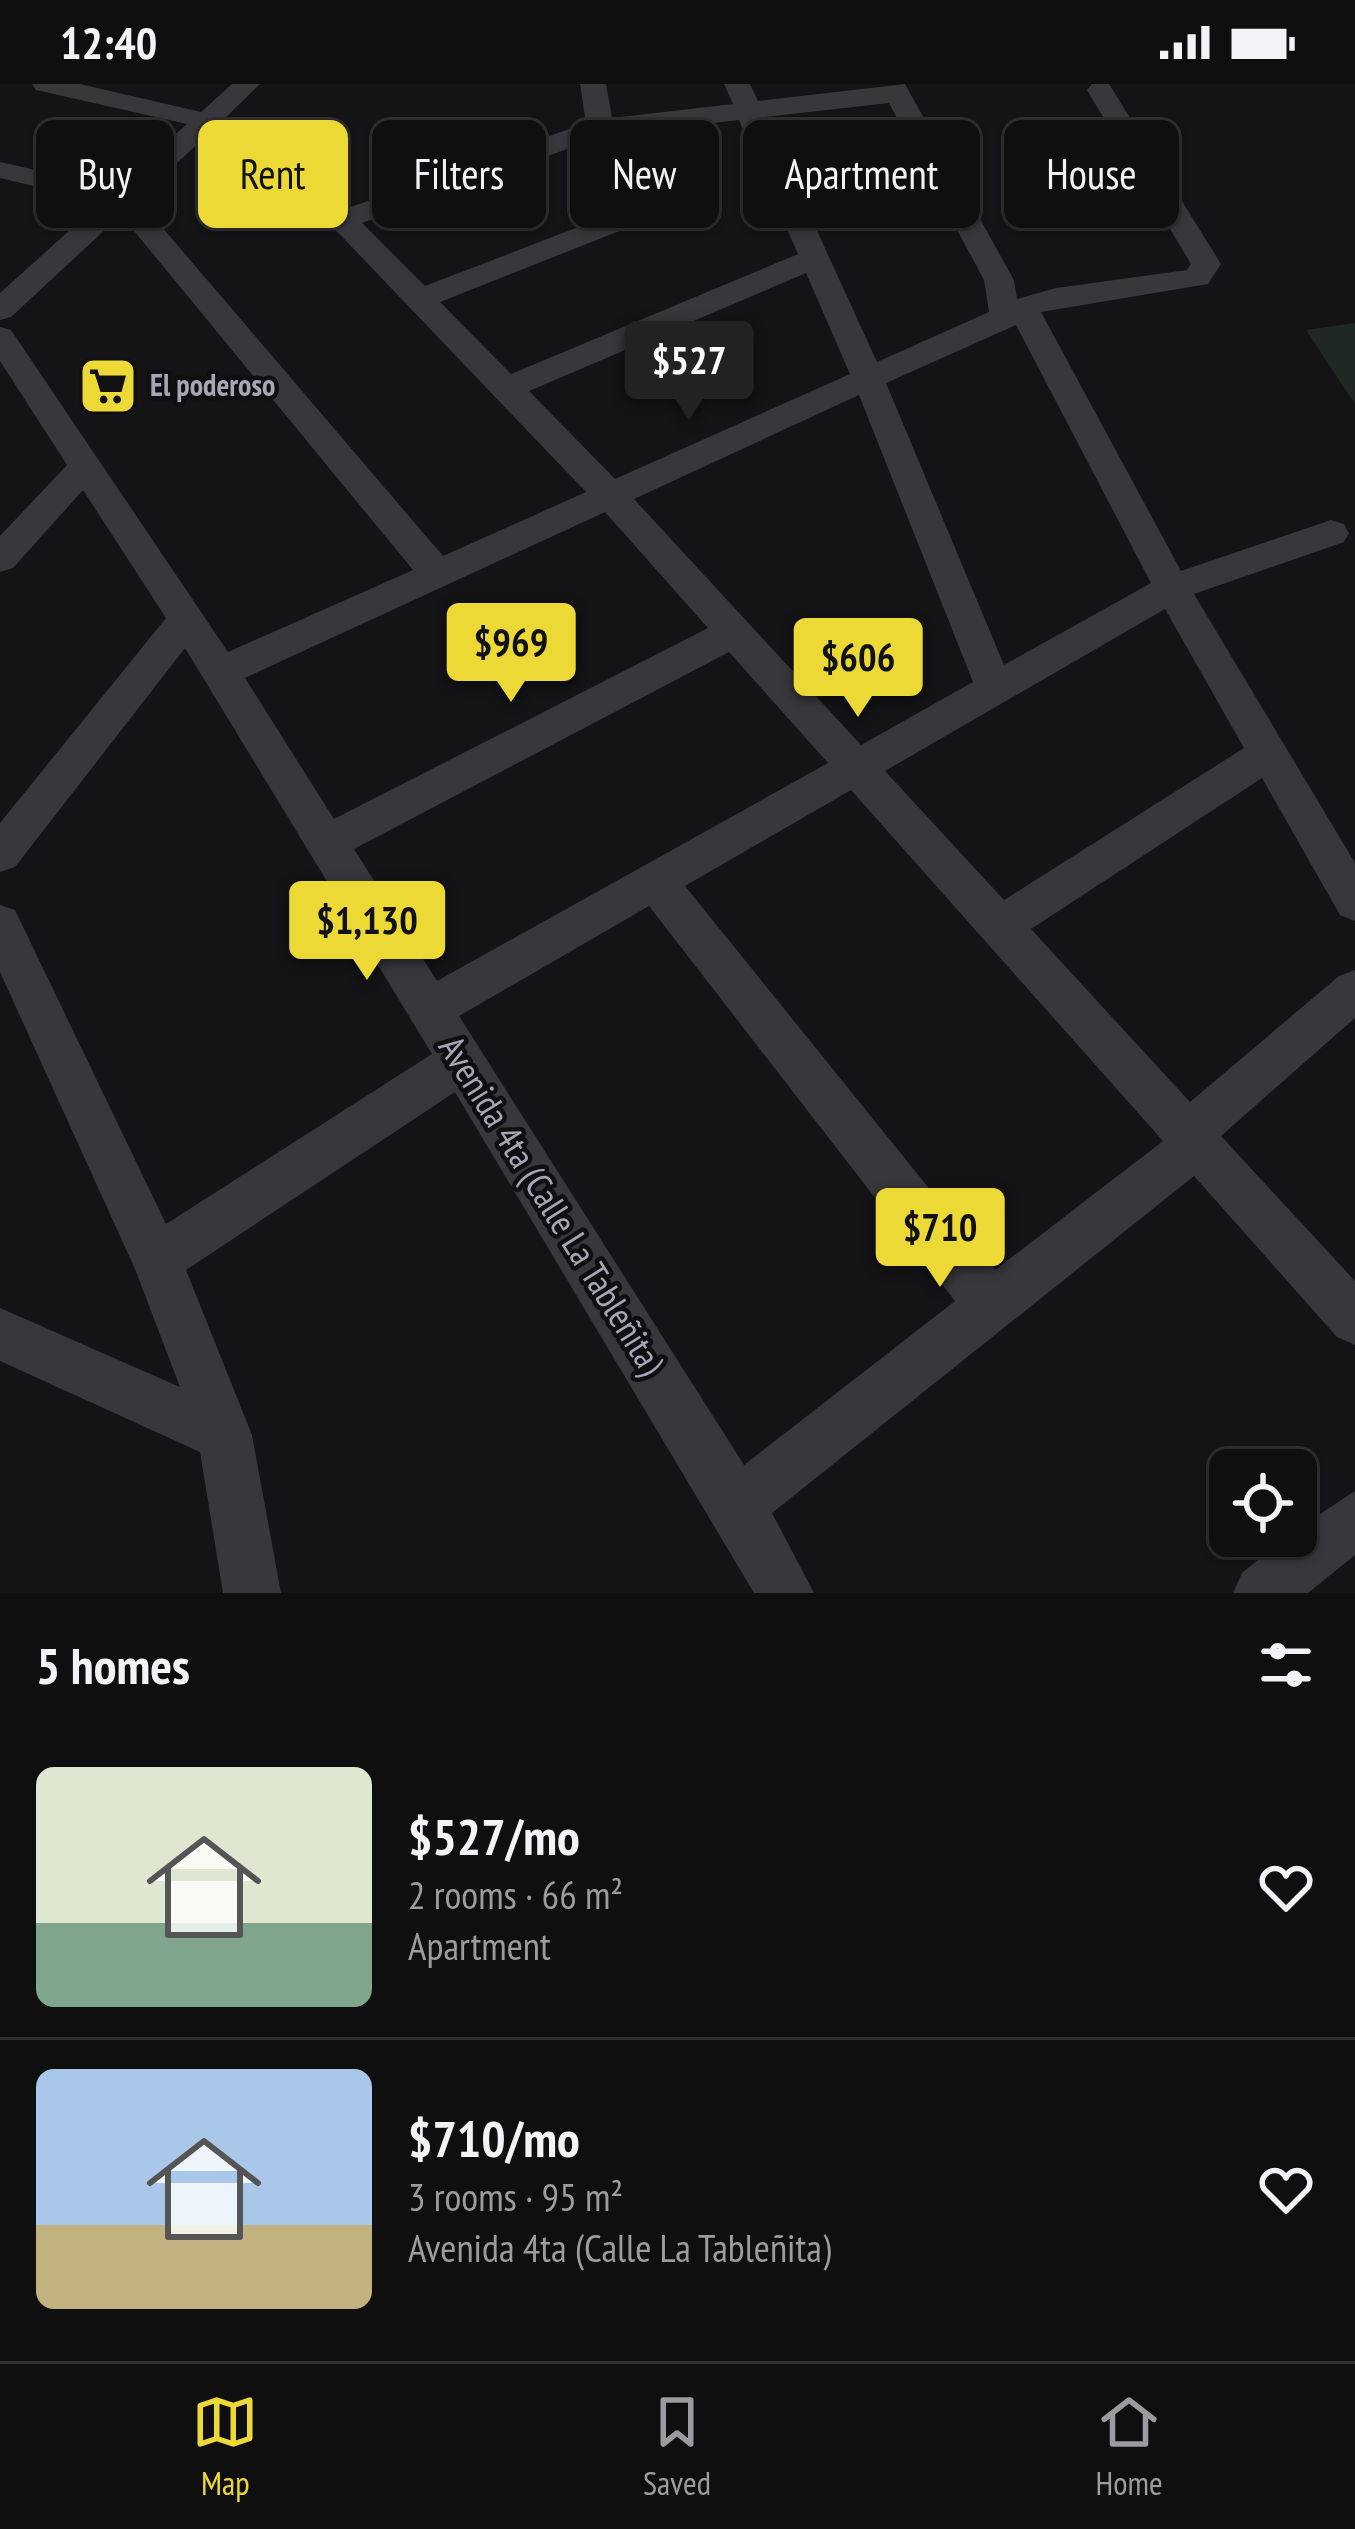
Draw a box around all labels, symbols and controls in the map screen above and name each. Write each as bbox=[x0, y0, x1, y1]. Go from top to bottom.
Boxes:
text: 12:40 bbox=[60, 13, 157, 71]
chip: Buy bbox=[36, 120, 174, 228]
chip: Rent bbox=[198, 120, 348, 228]
chip: Filters bbox=[372, 120, 546, 228]
chip: New bbox=[570, 120, 719, 228]
chip: Apartment bbox=[743, 120, 980, 228]
chip: House bbox=[1004, 120, 1179, 228]
pin: $527 bbox=[618, 321, 760, 423]
text: $527 bbox=[652, 334, 726, 385]
supermarket icon: El poderoso bbox=[77, 355, 139, 417]
place label: El poderoso bbox=[150, 365, 275, 404]
pin: $969 bbox=[440, 603, 582, 705]
text: $969 bbox=[474, 616, 548, 667]
pin: $606 bbox=[787, 618, 929, 720]
text: $606 bbox=[821, 631, 895, 682]
pin: $1,130 bbox=[269, 881, 465, 983]
text: $1,130 bbox=[316, 894, 418, 945]
street label: Avenida 4ta (Calle La Tableñita) bbox=[429, 1027, 676, 1383]
pin: $710 bbox=[869, 1188, 1011, 1290]
text: $710 bbox=[903, 1201, 977, 1252]
map controls bbox=[1209, 1449, 1317, 1557]
button: locate bbox=[1209, 1449, 1317, 1557]
text: 5 homes bbox=[36, 1632, 190, 1698]
icon: filters bbox=[1253, 1632, 1319, 1698]
text: $527/mo bbox=[408, 1803, 580, 1869]
icon: home bbox=[132, 1815, 276, 1959]
icon: heart bbox=[1253, 1854, 1319, 1920]
text: 2 rooms · 66 m² bbox=[408, 1869, 623, 1920]
text: Apartment bbox=[408, 1920, 551, 1971]
text: $710/mo bbox=[408, 2105, 580, 2171]
icon: home bbox=[132, 2117, 276, 2261]
icon: heart bbox=[1253, 2156, 1319, 2222]
text: 3 rooms · 95 m² bbox=[408, 2171, 623, 2222]
text: Avenida 4ta (Calle La Tableñita) bbox=[408, 2222, 831, 2273]
tab: Map bbox=[192, 2389, 258, 2504]
tab: Saved bbox=[643, 2389, 711, 2504]
tab: Home bbox=[1096, 2389, 1163, 2504]

